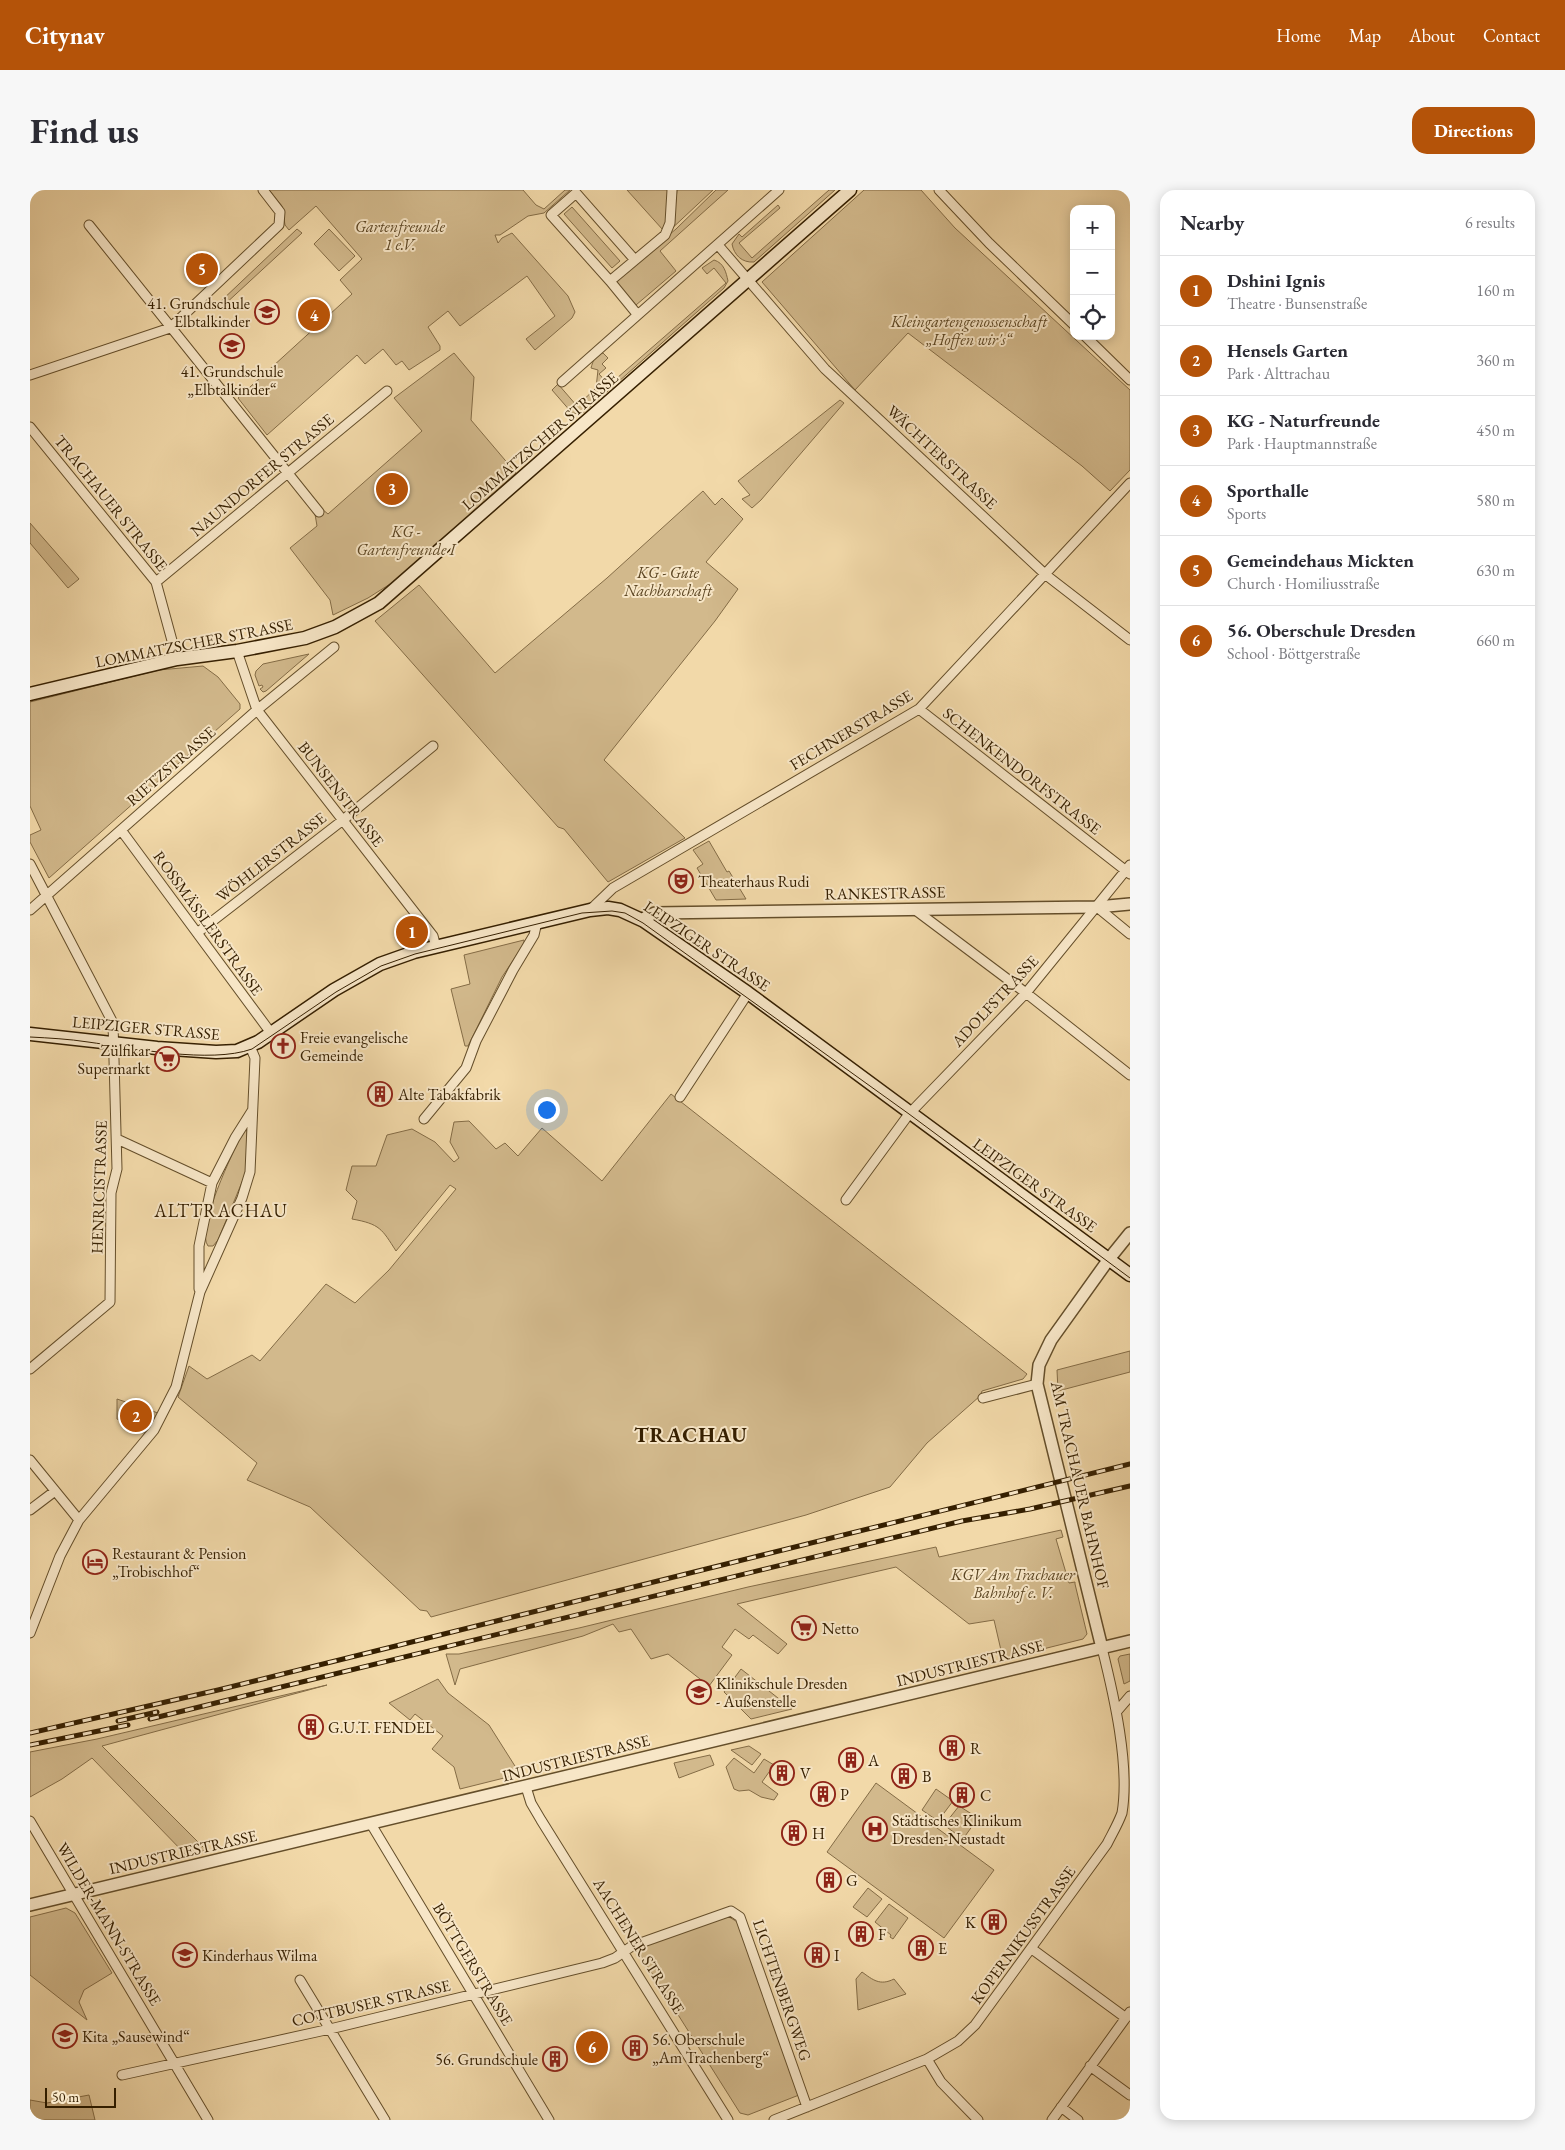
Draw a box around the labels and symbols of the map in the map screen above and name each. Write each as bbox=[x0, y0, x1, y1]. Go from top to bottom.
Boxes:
park label: Gartenfreunde 1 e.V. bbox=[355, 216, 445, 255]
pin: 5 bbox=[186, 250, 218, 288]
place label: 41. Grundschule Elbtalkinder bbox=[147, 293, 251, 332]
pin: 4 bbox=[298, 296, 330, 334]
school or university icon: 41. Grundschule Elbtalkinder bbox=[254, 299, 280, 325]
park label: Kleingartengenossenschaft „Hoffen wir's“ bbox=[890, 311, 1049, 350]
school or university icon: 41. Grundschule „Elbtalkinder“ bbox=[219, 333, 245, 359]
place label: 41. Grundschule „Elbtalkinder“ bbox=[181, 361, 283, 400]
street label: LOMMATZSCHER STRASSE bbox=[457, 367, 623, 515]
street label: WÄCHTERSTRASSE bbox=[882, 400, 1002, 514]
street label: NAUNDORFER STRASSE bbox=[186, 409, 338, 541]
street label: TRACHAUER STRASSE bbox=[50, 431, 172, 575]
pin: 3 bbox=[376, 470, 408, 508]
park label: KG - Gartenfreunde I bbox=[357, 521, 458, 560]
park label: KG - Gute Nachbarschaft bbox=[623, 562, 713, 601]
street label: LOMMATZSCHER STRASSE bbox=[93, 614, 295, 672]
street label: FECHNERSTRASSE bbox=[786, 685, 916, 775]
street label: SCHENKENDORFSTRASSE bbox=[939, 703, 1105, 839]
street label: RIETZSTRASSE bbox=[122, 722, 220, 810]
street label: BUNSENSTRASSE bbox=[293, 737, 389, 851]
street label: WÖHLERSTRASSE bbox=[212, 807, 330, 907]
street label: ROSSMÄSSLERSTRASSE bbox=[148, 847, 268, 999]
theatre icon: Theaterhaus Rudi bbox=[668, 868, 694, 894]
place label: Theaterhaus Rudi bbox=[698, 871, 810, 892]
street label: RANKESTRASSE bbox=[824, 881, 946, 905]
street label: LEIPZIGER STRASSE bbox=[640, 896, 774, 996]
pin: 1 bbox=[396, 913, 428, 951]
street label: ADOLFSTRASSE bbox=[946, 951, 1043, 1052]
street label: LEIPZIGER STRASSE bbox=[71, 1011, 221, 1045]
place label: Freie evangelische Gemeinde bbox=[300, 1027, 408, 1066]
church icon: Freie evangelische Gemeinde bbox=[270, 1033, 296, 1059]
place label: Zülfikar Supermarkt bbox=[78, 1040, 151, 1079]
supermarket icon: Zülfikar Supermarkt bbox=[154, 1046, 180, 1072]
building icon: Alte Tabakfabrik bbox=[367, 1081, 393, 1107]
place label: Alte Tabakfabrik bbox=[397, 1084, 501, 1105]
your location bbox=[534, 1097, 560, 1123]
street label: HENRICISTRASSE bbox=[86, 1120, 112, 1254]
street label: LEIPZIGER STRASSE bbox=[969, 1133, 1101, 1237]
district label: ALTTRACHAU bbox=[153, 1199, 288, 1222]
street label: AM TRACHAUER BAHNHOF bbox=[1046, 1378, 1114, 1591]
pin: 2 bbox=[120, 1397, 152, 1435]
district label: TRACHAU bbox=[634, 1421, 748, 1448]
place label: Restaurant & Pension „Trobischhof“ bbox=[112, 1543, 247, 1582]
hotel icon: Restaurant & Pension „Trobischhof“ bbox=[82, 1549, 108, 1575]
park label: KGV Am Trachauer Bahnhof e. V. bbox=[950, 1564, 1076, 1603]
supermarket icon: Netto bbox=[791, 1615, 817, 1641]
place label: Netto bbox=[822, 1618, 859, 1639]
street label: INDUSTRIESTRASSE bbox=[894, 1635, 1046, 1691]
place label: Klinikschule Dresden - Außenstelle bbox=[716, 1673, 848, 1712]
school or university icon: Klinikschule Dresden - Außenstelle bbox=[686, 1679, 712, 1705]
building icon: G.U.T. FENDEL bbox=[298, 1714, 324, 1740]
place label: G.U.T. FENDEL bbox=[328, 1717, 435, 1738]
street label: INDUSTRIESTRASSE bbox=[500, 1730, 652, 1786]
building icon: R bbox=[939, 1735, 965, 1761]
place label: R bbox=[970, 1738, 982, 1759]
building icon: A bbox=[838, 1747, 864, 1773]
place label: A bbox=[867, 1750, 880, 1771]
building icon: V bbox=[769, 1760, 795, 1786]
place label: V bbox=[800, 1763, 811, 1784]
building icon: B bbox=[891, 1763, 917, 1789]
place label: B bbox=[922, 1766, 931, 1787]
building icon: P bbox=[810, 1781, 836, 1807]
building icon: C bbox=[949, 1782, 975, 1808]
place label: P bbox=[840, 1784, 849, 1805]
place label: C bbox=[980, 1785, 991, 1806]
place label: Städtisches Klinikum Dresden-Neustadt bbox=[892, 1810, 1022, 1849]
hospital icon: Städtisches Klinikum Dresden-Neustadt bbox=[862, 1816, 888, 1842]
building icon: H bbox=[781, 1820, 807, 1846]
place label: H bbox=[812, 1823, 825, 1844]
street label: INDUSTRIESTRASSE bbox=[107, 1825, 259, 1879]
street label: WILDER-MANN-STRASSE bbox=[52, 1839, 166, 2009]
street label: KOPERNIKUSSTRASSE bbox=[966, 1862, 1080, 2008]
building icon: G bbox=[816, 1867, 842, 1893]
place label: G bbox=[846, 1870, 858, 1891]
street label: AACHENER STRASSE bbox=[588, 1873, 689, 2018]
street label: BÖTTGERSTRASSE bbox=[428, 1899, 518, 2029]
building icon: K bbox=[981, 1909, 1007, 1935]
place label: K bbox=[965, 1912, 977, 1933]
street label: LICHTENBERGWEG bbox=[748, 1916, 816, 2064]
building icon: F bbox=[848, 1921, 874, 1947]
place label: F bbox=[878, 1924, 886, 1945]
building icon: E bbox=[908, 1935, 934, 1961]
place label: E bbox=[938, 1938, 947, 1959]
school or university icon: Kinderhaus Wilma bbox=[172, 1942, 198, 1968]
building icon: I bbox=[804, 1942, 830, 1968]
place label: Kinderhaus Wilma bbox=[202, 1945, 318, 1966]
place label: I bbox=[834, 1945, 840, 1966]
street label: COTTBUSER STRASSE bbox=[290, 1975, 452, 2031]
school or university icon: Kita „Sausewind“ bbox=[52, 2023, 78, 2049]
place label: Kita „Sausewind“ bbox=[82, 2026, 190, 2047]
pin: 6 bbox=[576, 2028, 608, 2066]
place label: 56. Oberschule „Am Trachenberg“ bbox=[652, 2029, 769, 2068]
building icon: 56. Oberschule „Am Trachenberg“ bbox=[622, 2035, 648, 2061]
building icon: 56. Grundschule bbox=[542, 2046, 568, 2072]
place label: 56. Grundschule bbox=[435, 2049, 538, 2070]
scale bar bbox=[45, 2085, 116, 2108]

